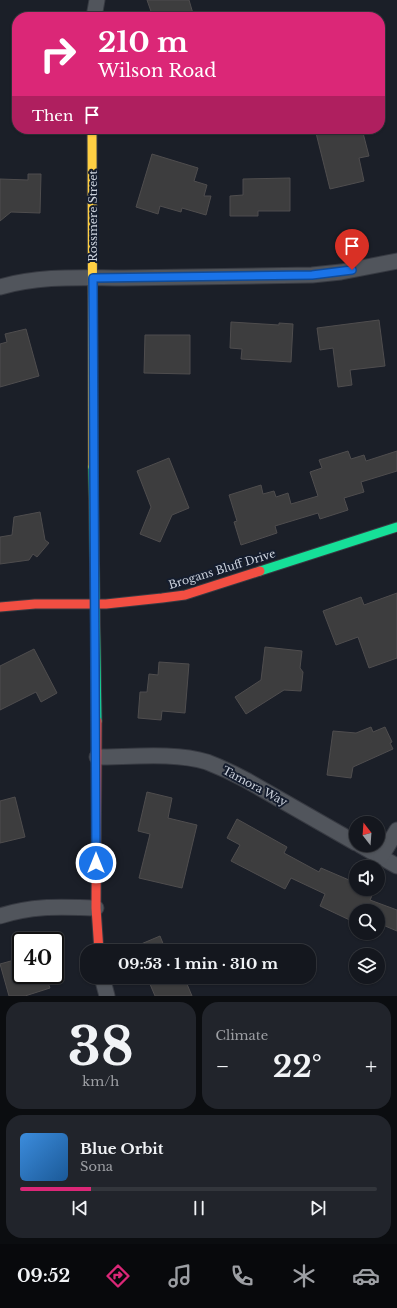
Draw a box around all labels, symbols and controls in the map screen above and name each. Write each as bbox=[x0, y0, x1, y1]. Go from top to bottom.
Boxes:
text: 210 m bbox=[98, 25, 188, 60]
icon: right bbox=[32, 28, 84, 80]
text: Wilson Road bbox=[98, 60, 216, 82]
icon: arrive bbox=[81, 104, 103, 126]
text: Then bbox=[32, 106, 73, 125]
street label: Rossmere Street bbox=[86, 169, 100, 262]
pin bbox=[335, 229, 369, 270]
icon: arrive bbox=[341, 235, 363, 257]
street label: Brogans Bluff Drive bbox=[167, 546, 277, 592]
street label: Tamora Way bbox=[220, 763, 290, 809]
north arrow bbox=[349, 816, 385, 852]
map controls bbox=[349, 816, 385, 984]
position arrow bbox=[75, 842, 117, 884]
button: sound bbox=[349, 860, 385, 896]
button: search bbox=[349, 904, 385, 940]
speed limit sign: 40 bbox=[12, 932, 64, 984]
button: layers bbox=[349, 948, 385, 984]
text: 09:53 · 1 min · 310 m bbox=[118, 954, 278, 973]
text: 38 bbox=[68, 1015, 134, 1079]
text: Climate bbox=[216, 1027, 268, 1044]
text: 22° bbox=[273, 1048, 322, 1085]
text: − bbox=[216, 1053, 229, 1080]
text: + bbox=[365, 1053, 377, 1080]
text: km/h bbox=[82, 1073, 119, 1090]
text: Blue Orbit bbox=[80, 1139, 163, 1158]
text: Sona bbox=[80, 1158, 113, 1175]
icon: previous bbox=[69, 1197, 91, 1219]
icon: pause bbox=[188, 1197, 210, 1219]
icon: next bbox=[307, 1197, 329, 1219]
icon: directions bbox=[104, 1262, 132, 1290]
icon: music bbox=[166, 1262, 194, 1290]
icon: phone bbox=[228, 1262, 256, 1290]
icon: climate bbox=[290, 1262, 318, 1290]
icon: car bbox=[352, 1262, 380, 1290]
text: 09:52 bbox=[17, 1265, 70, 1287]

